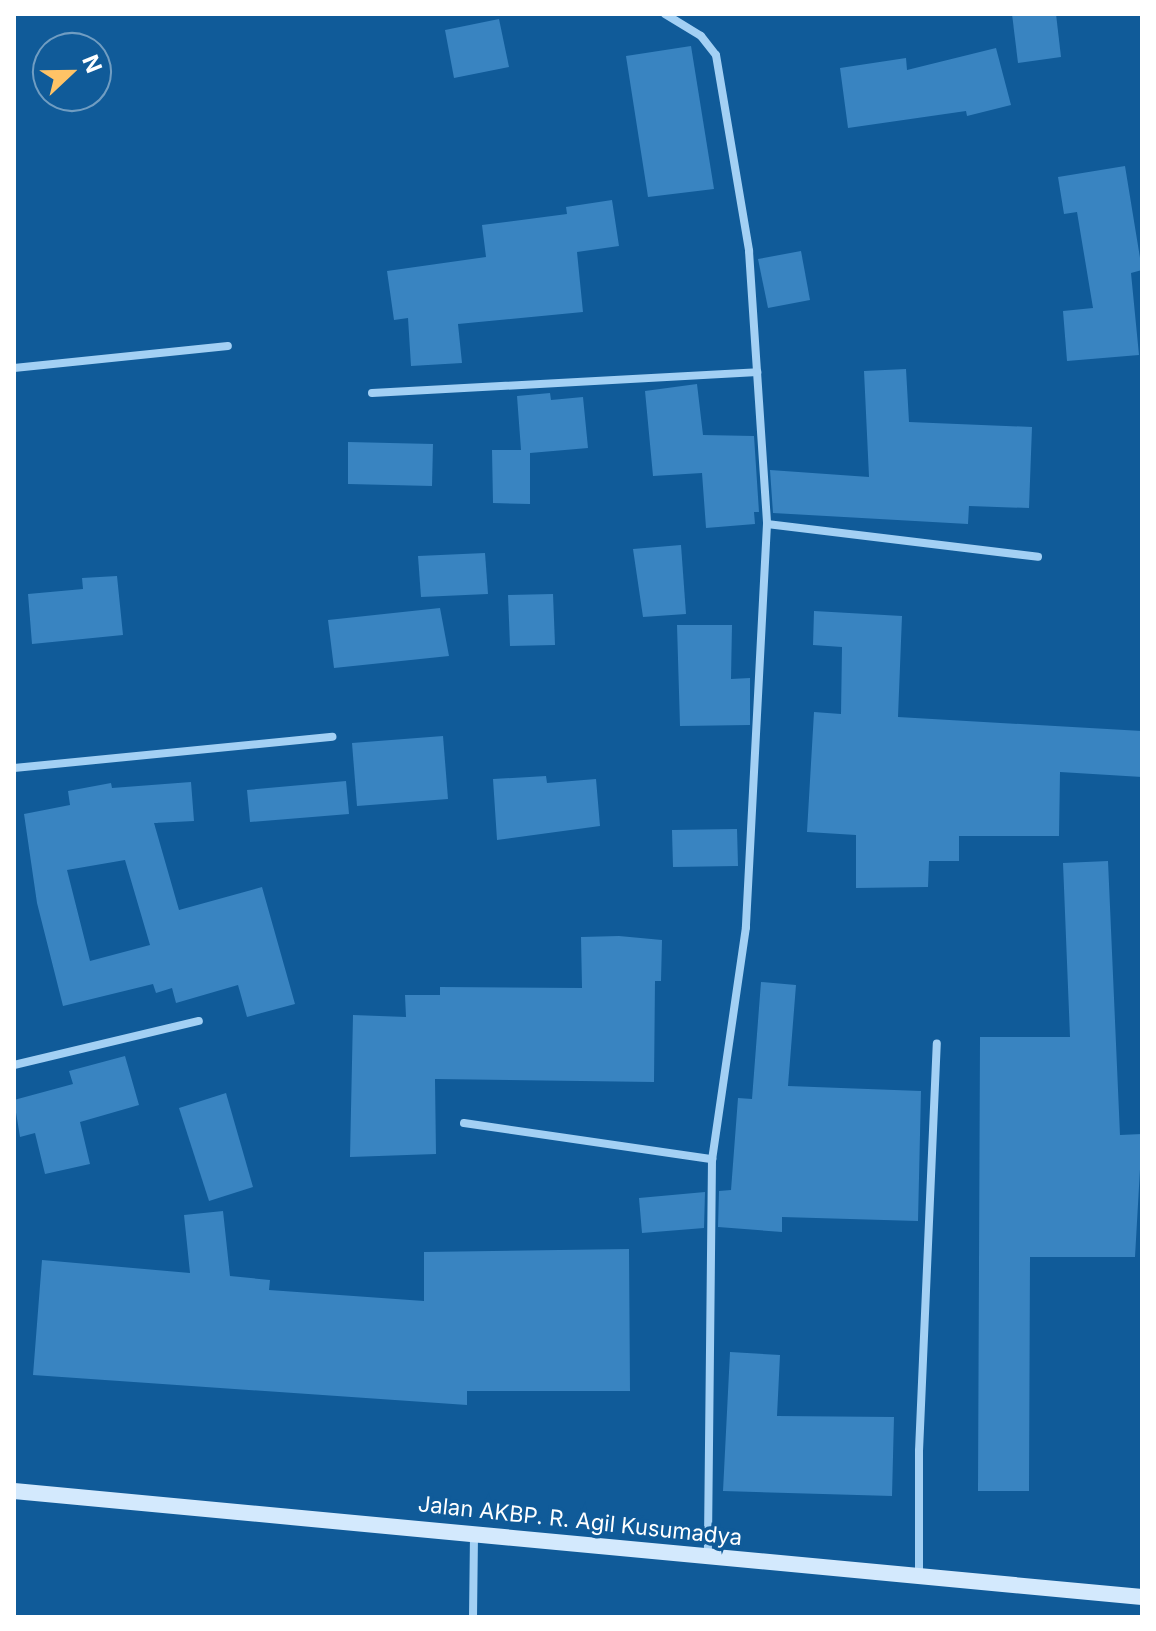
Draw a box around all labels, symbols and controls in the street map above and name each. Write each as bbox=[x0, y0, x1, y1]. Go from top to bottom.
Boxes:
north arrow bbox=[32, 32, 112, 112]
text: N bbox=[77, 51, 108, 76]
street label: Jalan AKBP. R. Agil Kusumadya bbox=[417, 1491, 743, 1551]

